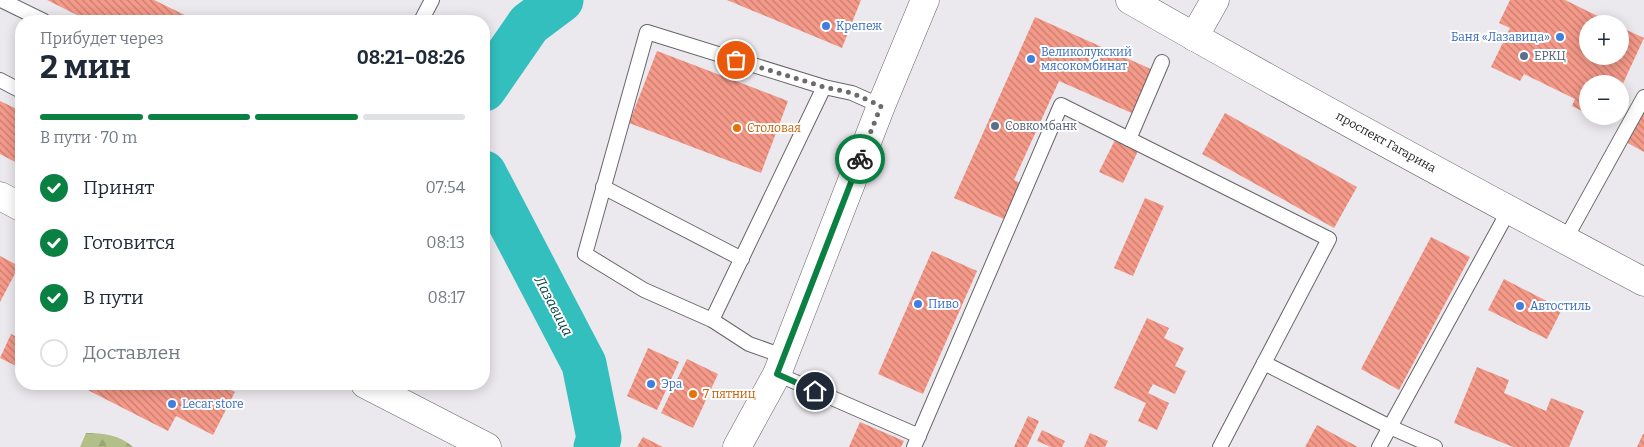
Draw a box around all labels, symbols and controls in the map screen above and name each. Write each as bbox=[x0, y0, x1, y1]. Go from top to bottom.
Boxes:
map controls bbox=[1579, 15, 1629, 125]
button: + bbox=[1579, 15, 1629, 65]
place label: Крепеж bbox=[836, 19, 882, 33]
marker: Крепеж bbox=[820, 20, 832, 32]
text: Прибудет через bbox=[40, 29, 164, 48]
place label: Баня «Лазавица» bbox=[1451, 30, 1550, 44]
marker: Баня «Лазавица» bbox=[1554, 31, 1566, 43]
pin bbox=[715, 39, 757, 81]
place label: Великолукский мясокомбинат bbox=[1041, 45, 1132, 73]
text: 08:21–08:26 bbox=[357, 46, 465, 69]
icon: bag bbox=[722, 46, 750, 74]
text: 2 мин bbox=[40, 48, 131, 86]
place label: ЕРКЦ bbox=[1534, 49, 1566, 63]
marker: ЕРКЦ bbox=[1518, 50, 1530, 62]
marker: Великолукский мясокомбинат bbox=[1025, 53, 1037, 65]
button: − bbox=[1579, 75, 1629, 125]
street label: проспект Гагарина bbox=[1334, 109, 1439, 175]
place label: Совкомбанк bbox=[1005, 119, 1077, 133]
marker: Совкомбанк bbox=[989, 120, 1001, 132]
place label: Столовая bbox=[747, 121, 801, 135]
marker: Столовая bbox=[731, 122, 743, 134]
text: В пути · 70 m bbox=[40, 128, 137, 147]
courier bbox=[835, 134, 885, 184]
icon: bike bbox=[846, 145, 874, 173]
icon: check bbox=[40, 174, 68, 202]
text: Принят bbox=[83, 176, 154, 199]
text: 07:54 bbox=[425, 178, 465, 197]
icon: check bbox=[40, 229, 68, 257]
text: Готовится bbox=[83, 231, 175, 254]
text: 08:13 bbox=[426, 233, 465, 252]
water label: Лазавица bbox=[530, 273, 576, 339]
icon: check bbox=[40, 284, 68, 312]
text: В пути bbox=[83, 286, 144, 309]
text: 08:17 bbox=[427, 288, 465, 307]
place label: Пиво bbox=[928, 297, 959, 311]
marker: Пиво bbox=[912, 298, 924, 310]
place label: Автостиль bbox=[1530, 299, 1591, 313]
marker: Автостиль bbox=[1514, 300, 1526, 312]
text: Доставлен bbox=[83, 341, 181, 364]
pin bbox=[794, 370, 836, 412]
place label: Эра bbox=[661, 377, 683, 391]
icon: home bbox=[801, 377, 829, 405]
marker: Эра bbox=[645, 378, 657, 390]
place label: 7 пятниц bbox=[703, 387, 756, 401]
marker: 7 пятниц bbox=[687, 388, 699, 400]
place label: Lecar store bbox=[182, 397, 244, 411]
marker: Lecar store bbox=[166, 398, 178, 410]

